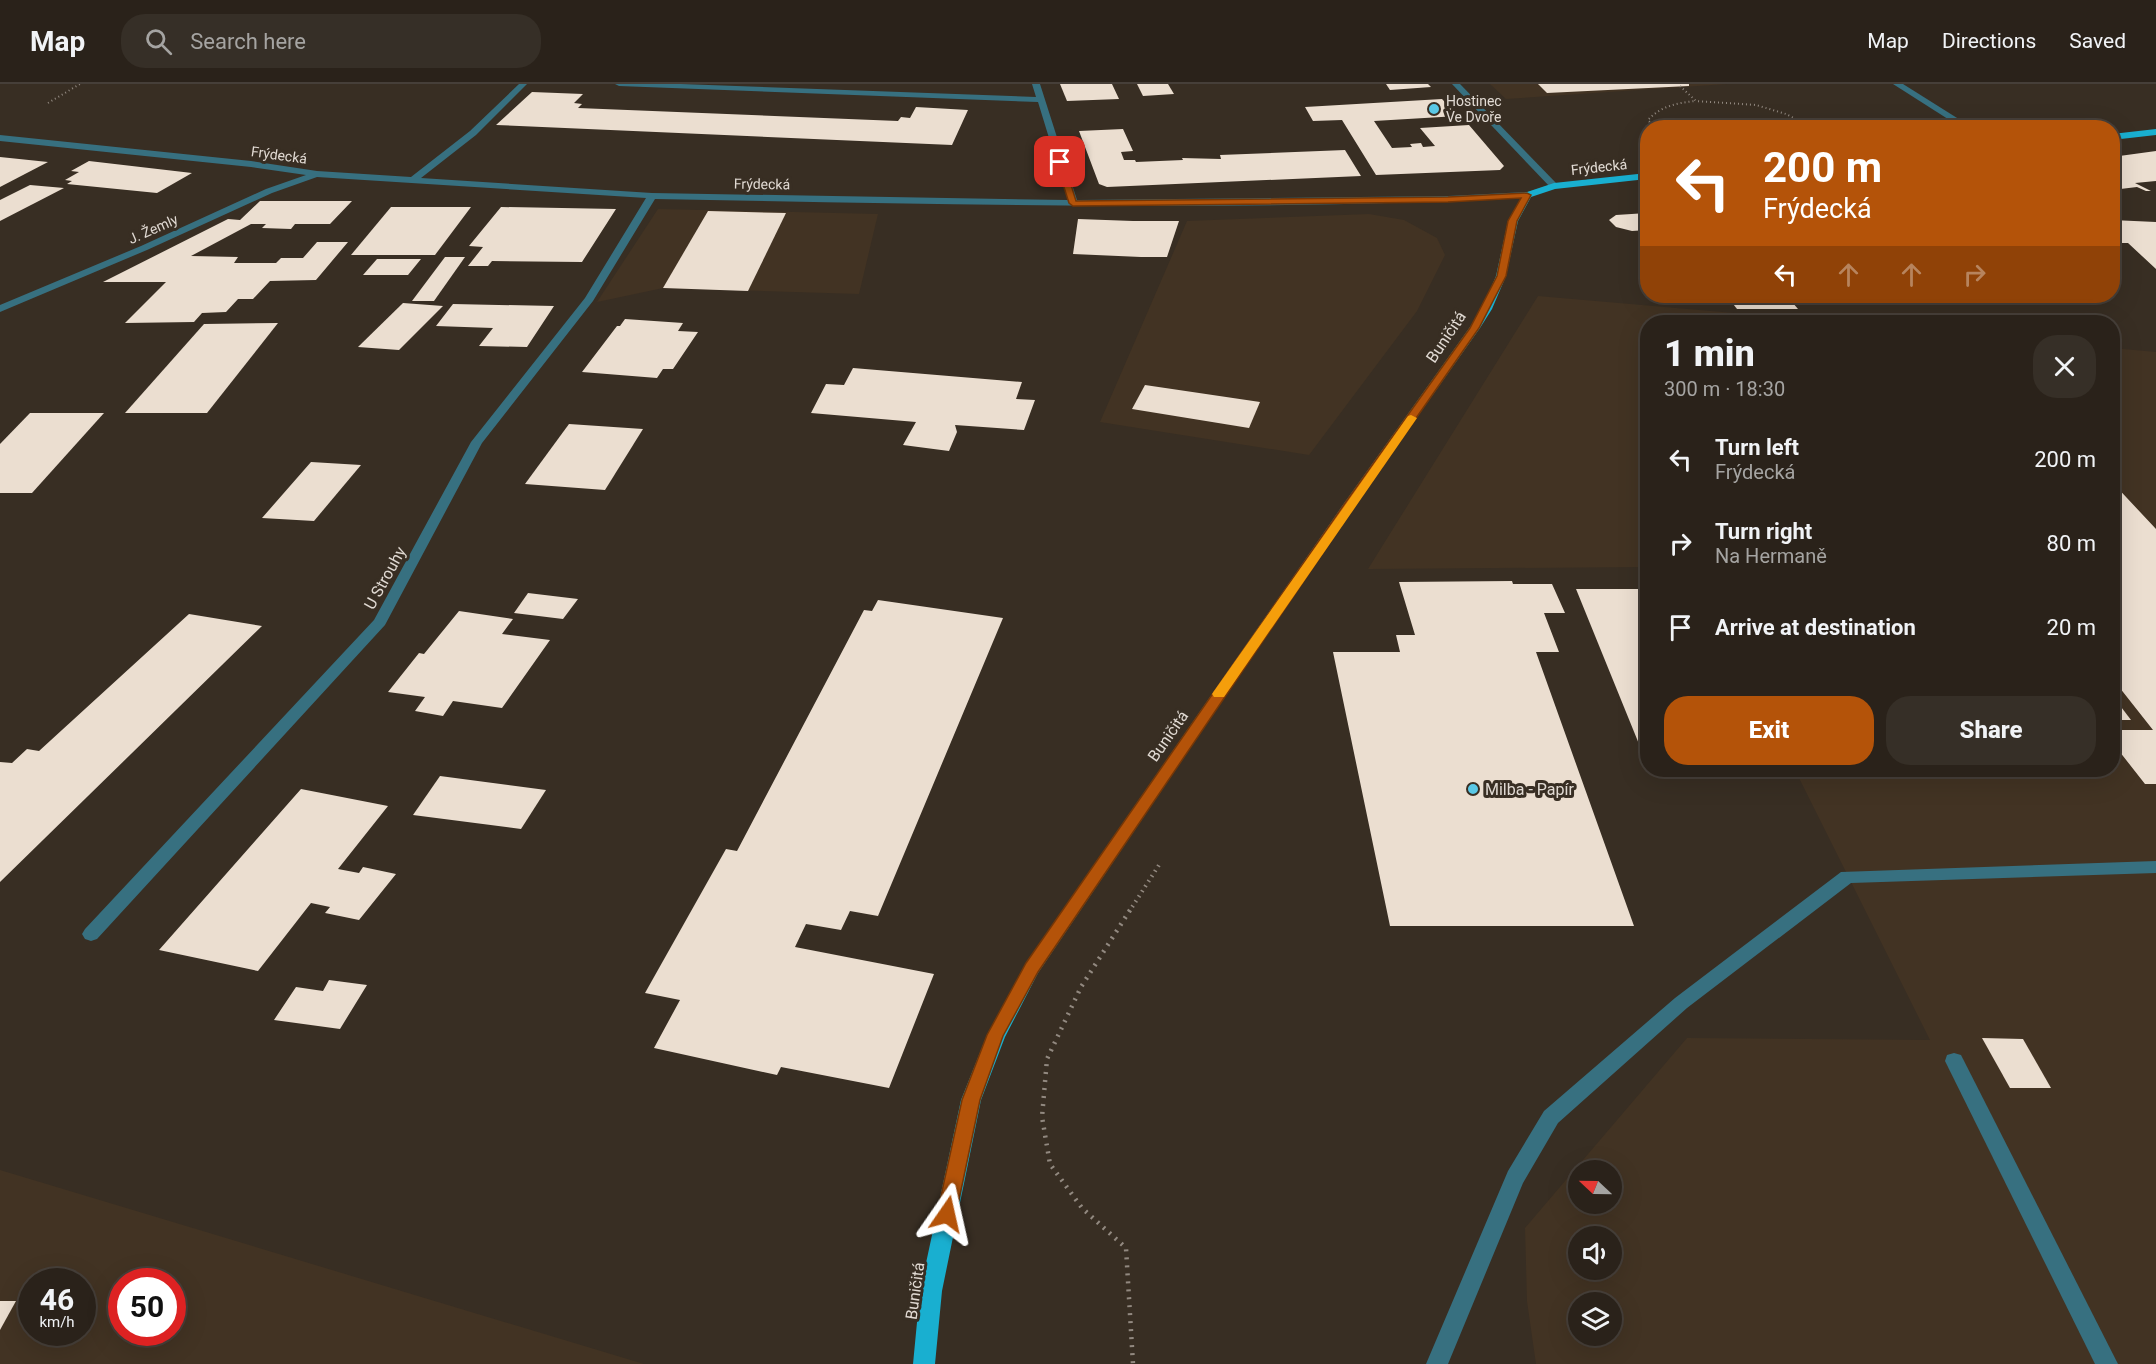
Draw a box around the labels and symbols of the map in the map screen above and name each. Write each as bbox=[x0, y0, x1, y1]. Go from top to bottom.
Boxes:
place label: Hostinec Ve Dvoře bbox=[1446, 93, 1502, 125]
marker: Hostinec Ve Dvoře bbox=[1427, 102, 1441, 116]
pin bbox=[1034, 136, 1085, 187]
street label: Frýdecká bbox=[250, 143, 308, 167]
street label: Frýdecká bbox=[1570, 156, 1628, 178]
street label: Frýdecká bbox=[734, 176, 790, 192]
street label: J. Žemly bbox=[125, 210, 181, 247]
street label: Buničitá bbox=[1422, 308, 1470, 366]
street label: U Strouhy bbox=[360, 543, 410, 613]
street label: Buničitá bbox=[1144, 707, 1192, 765]
place label: Milba - Papír bbox=[1485, 780, 1574, 799]
marker: Milba - Papír bbox=[1466, 782, 1480, 796]
north arrow bbox=[1568, 1160, 1622, 1214]
position arrow bbox=[915, 1182, 979, 1246]
street label: Buničitá bbox=[902, 1261, 928, 1321]
speed limit sign: 50 bbox=[108, 1268, 186, 1346]

